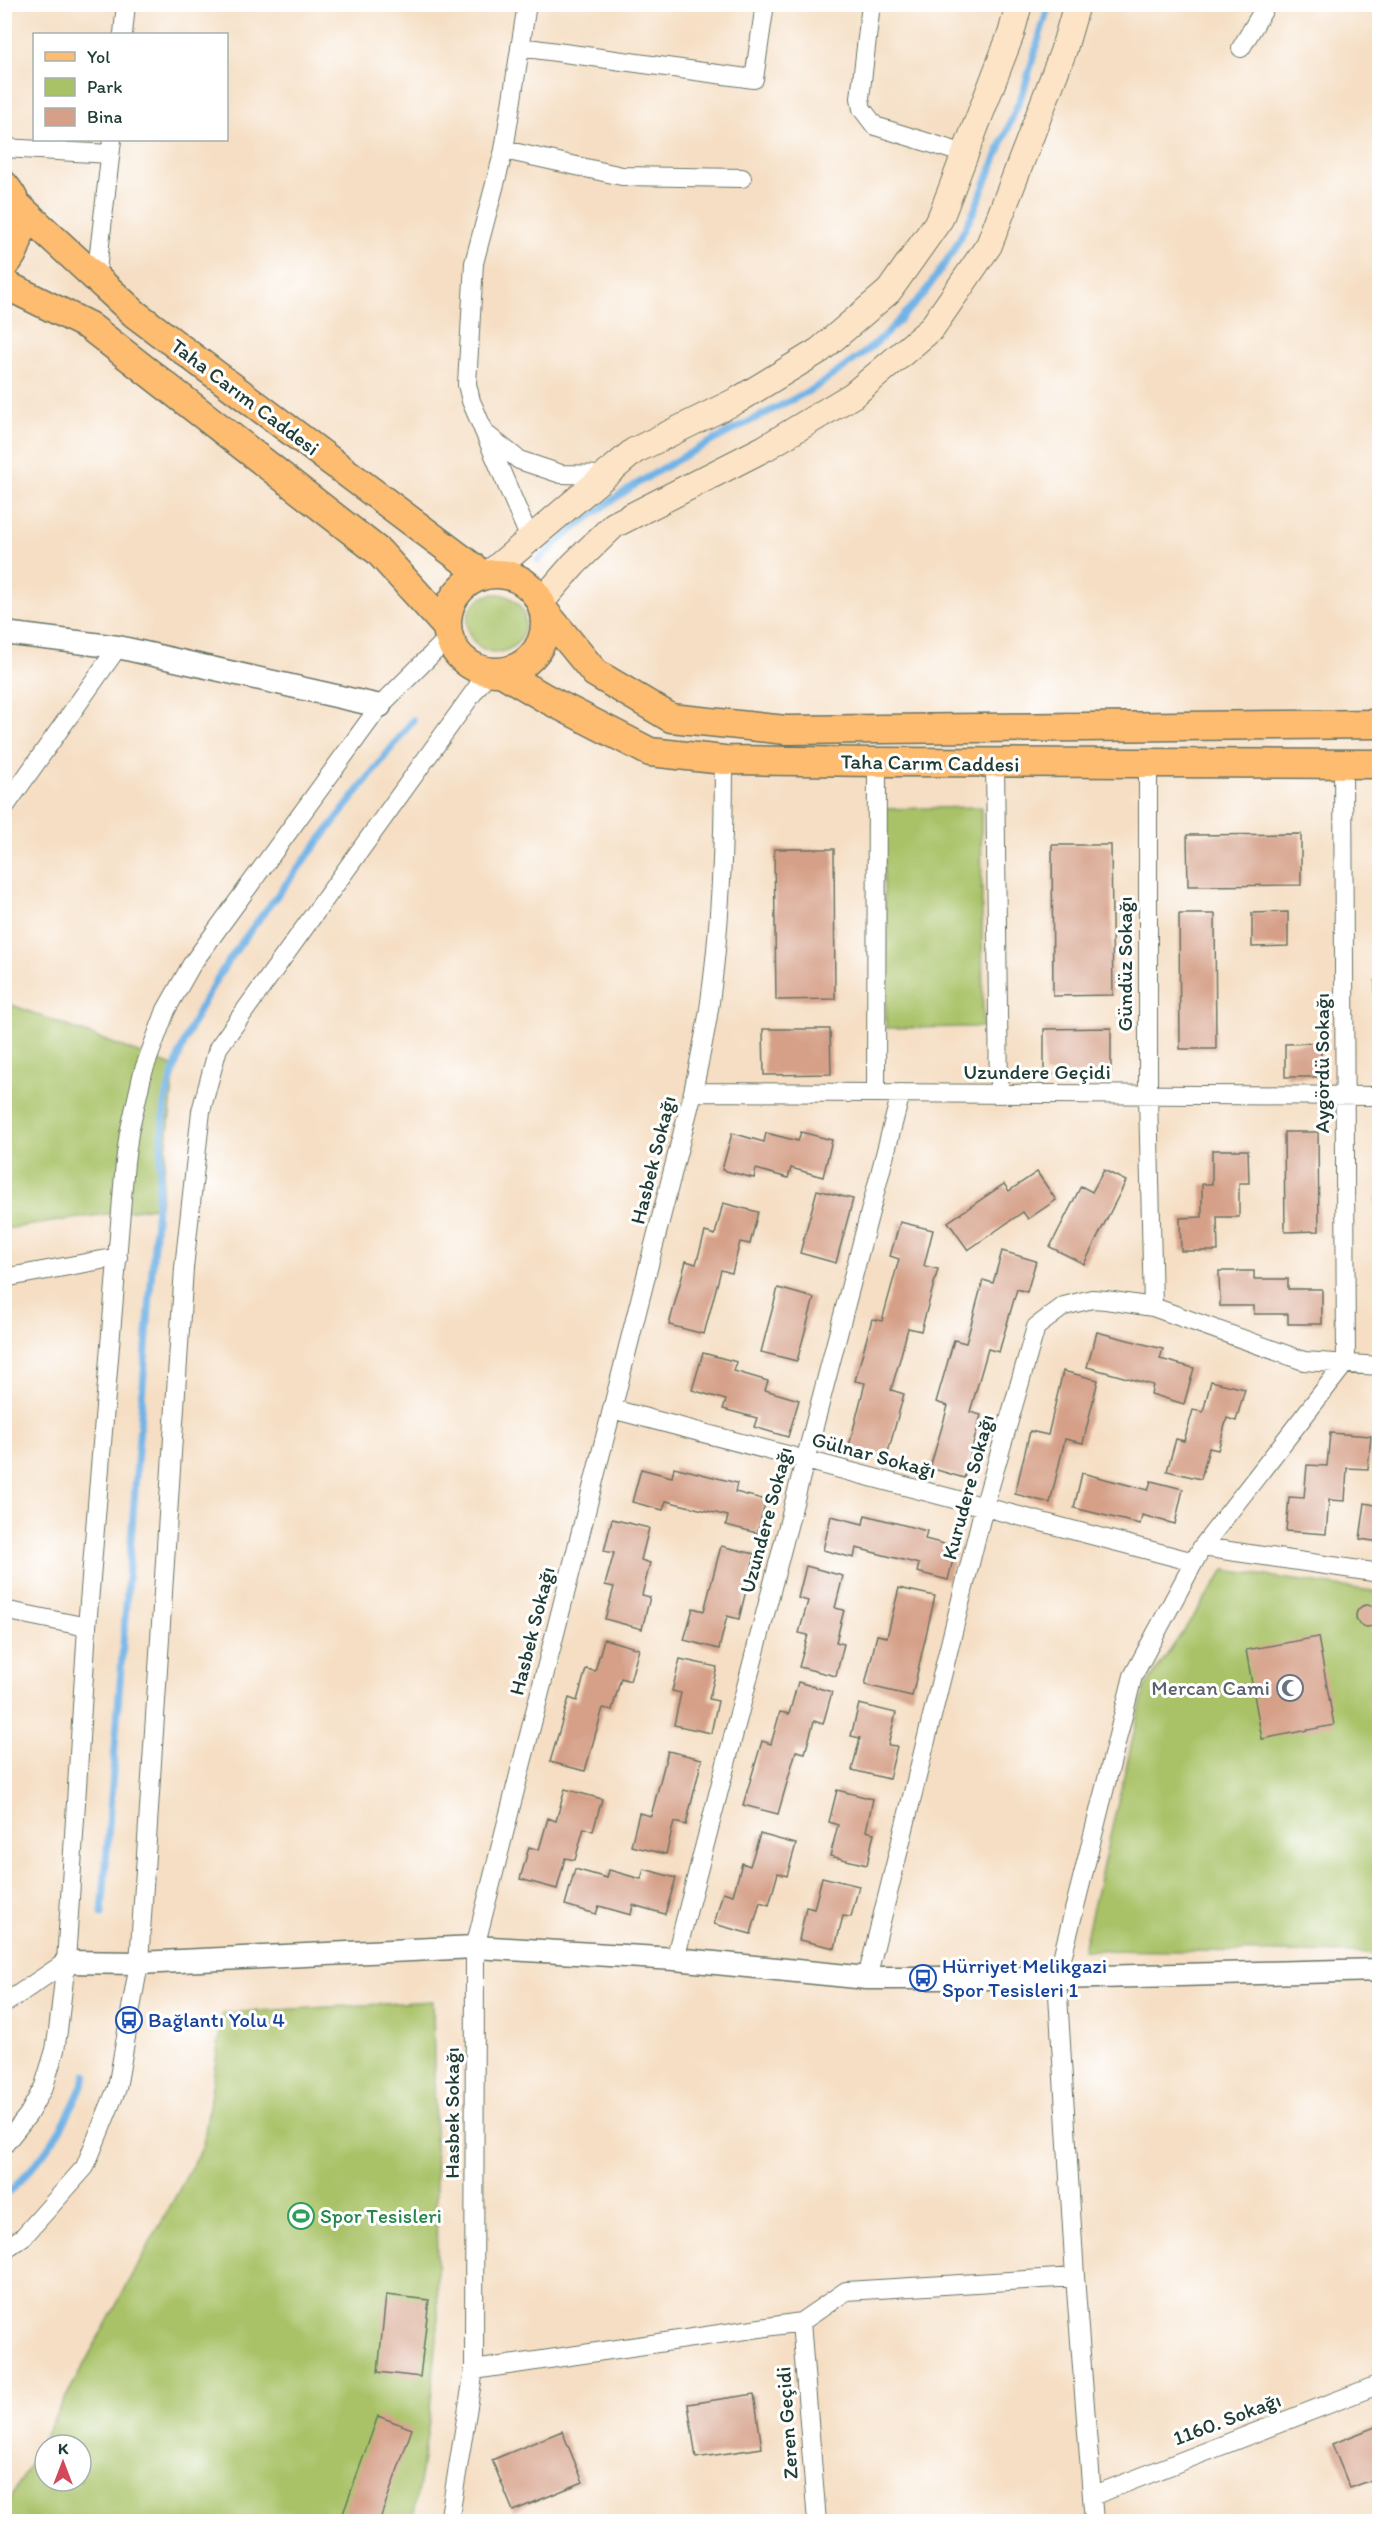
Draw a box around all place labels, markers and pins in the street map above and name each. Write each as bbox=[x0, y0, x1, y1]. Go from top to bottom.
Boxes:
mosque icon: Mercan Cami bbox=[1275, 1673, 1305, 1703]
place label: Mercan Cami bbox=[1151, 1675, 1270, 1700]
place label: Hürriyet Melikgazi Spor Tesisleri 1 bbox=[942, 1953, 1107, 2002]
bus stop icon: Hürriyet Melikgazi Spor Tesisleri 1 bbox=[908, 1963, 938, 1993]
bus stop icon: Bağlantı Yolu 4 bbox=[114, 2005, 144, 2035]
place label: Bağlantı Yolu 4 bbox=[148, 2007, 285, 2032]
sports icon: Spor Tesisleri bbox=[286, 2201, 316, 2231]
place label: Spor Tesisleri bbox=[320, 2203, 442, 2228]

